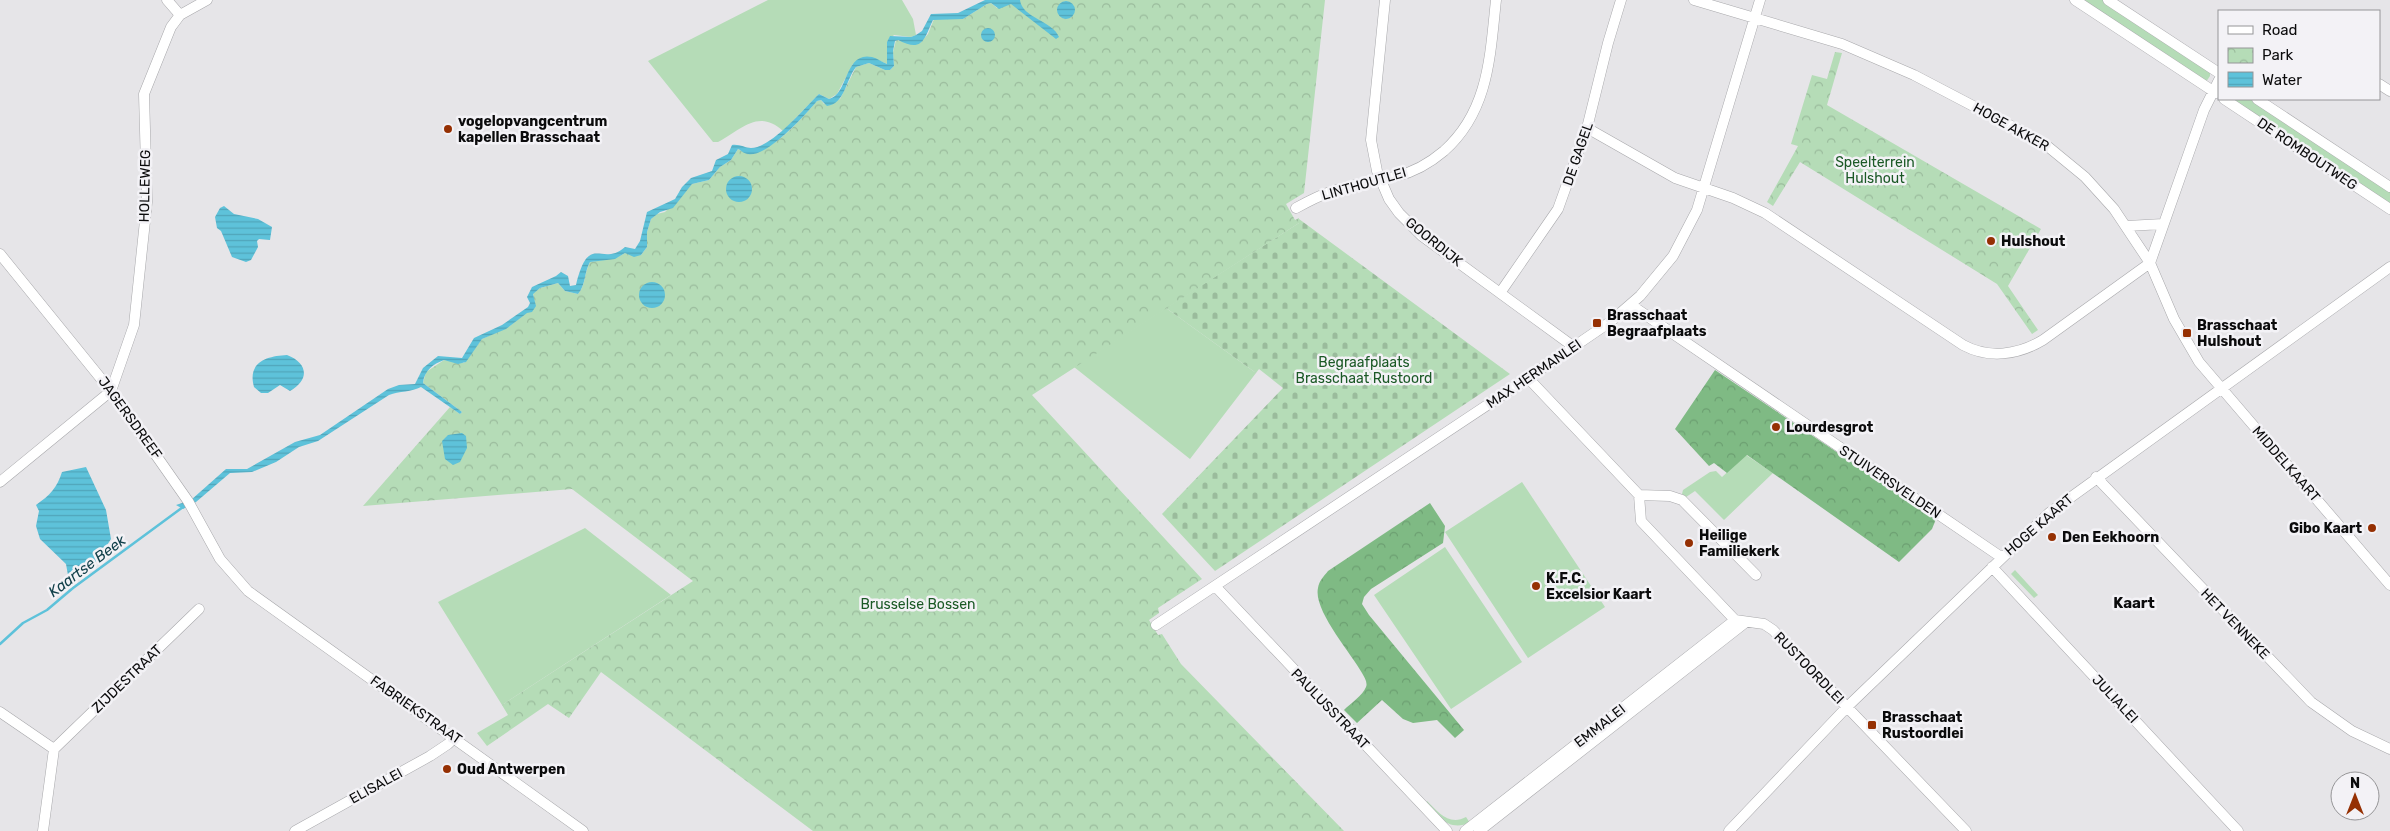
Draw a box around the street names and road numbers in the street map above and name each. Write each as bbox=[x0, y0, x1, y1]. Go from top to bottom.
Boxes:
street label: HOGE AKKER bbox=[1970, 99, 2052, 155]
street label: DE ROMBOUTWEG bbox=[2254, 114, 2360, 194]
street label: DE GAGEL bbox=[1559, 120, 1597, 188]
street label: HOLLEWEG bbox=[136, 149, 154, 223]
street label: LINTHOUTLEI bbox=[1320, 164, 1408, 204]
street label: GOORDIJK bbox=[1402, 214, 1466, 271]
street label: MAX HERMANLEI bbox=[1483, 336, 1585, 412]
street label: JAGERSDREEF bbox=[94, 373, 166, 463]
street label: MIDDELKAART bbox=[2248, 423, 2324, 505]
street label: STUIVERSVELDEN bbox=[1836, 442, 1944, 522]
street label: HOGE KAART bbox=[2001, 491, 2077, 559]
street label: HET VENNEKE bbox=[2197, 585, 2273, 663]
street label: RUSTOORDLEI bbox=[1770, 628, 1848, 708]
street label: ZIJDESTRAAT bbox=[88, 641, 166, 717]
street label: PAULUSSTRAAT bbox=[1287, 665, 1373, 753]
street label: JULIALEI bbox=[2088, 671, 2142, 727]
street label: FABRIEKSTRAAT bbox=[367, 672, 465, 748]
street label: EMMALEI bbox=[1571, 701, 1629, 751]
street label: ELISALEI bbox=[346, 764, 406, 808]

